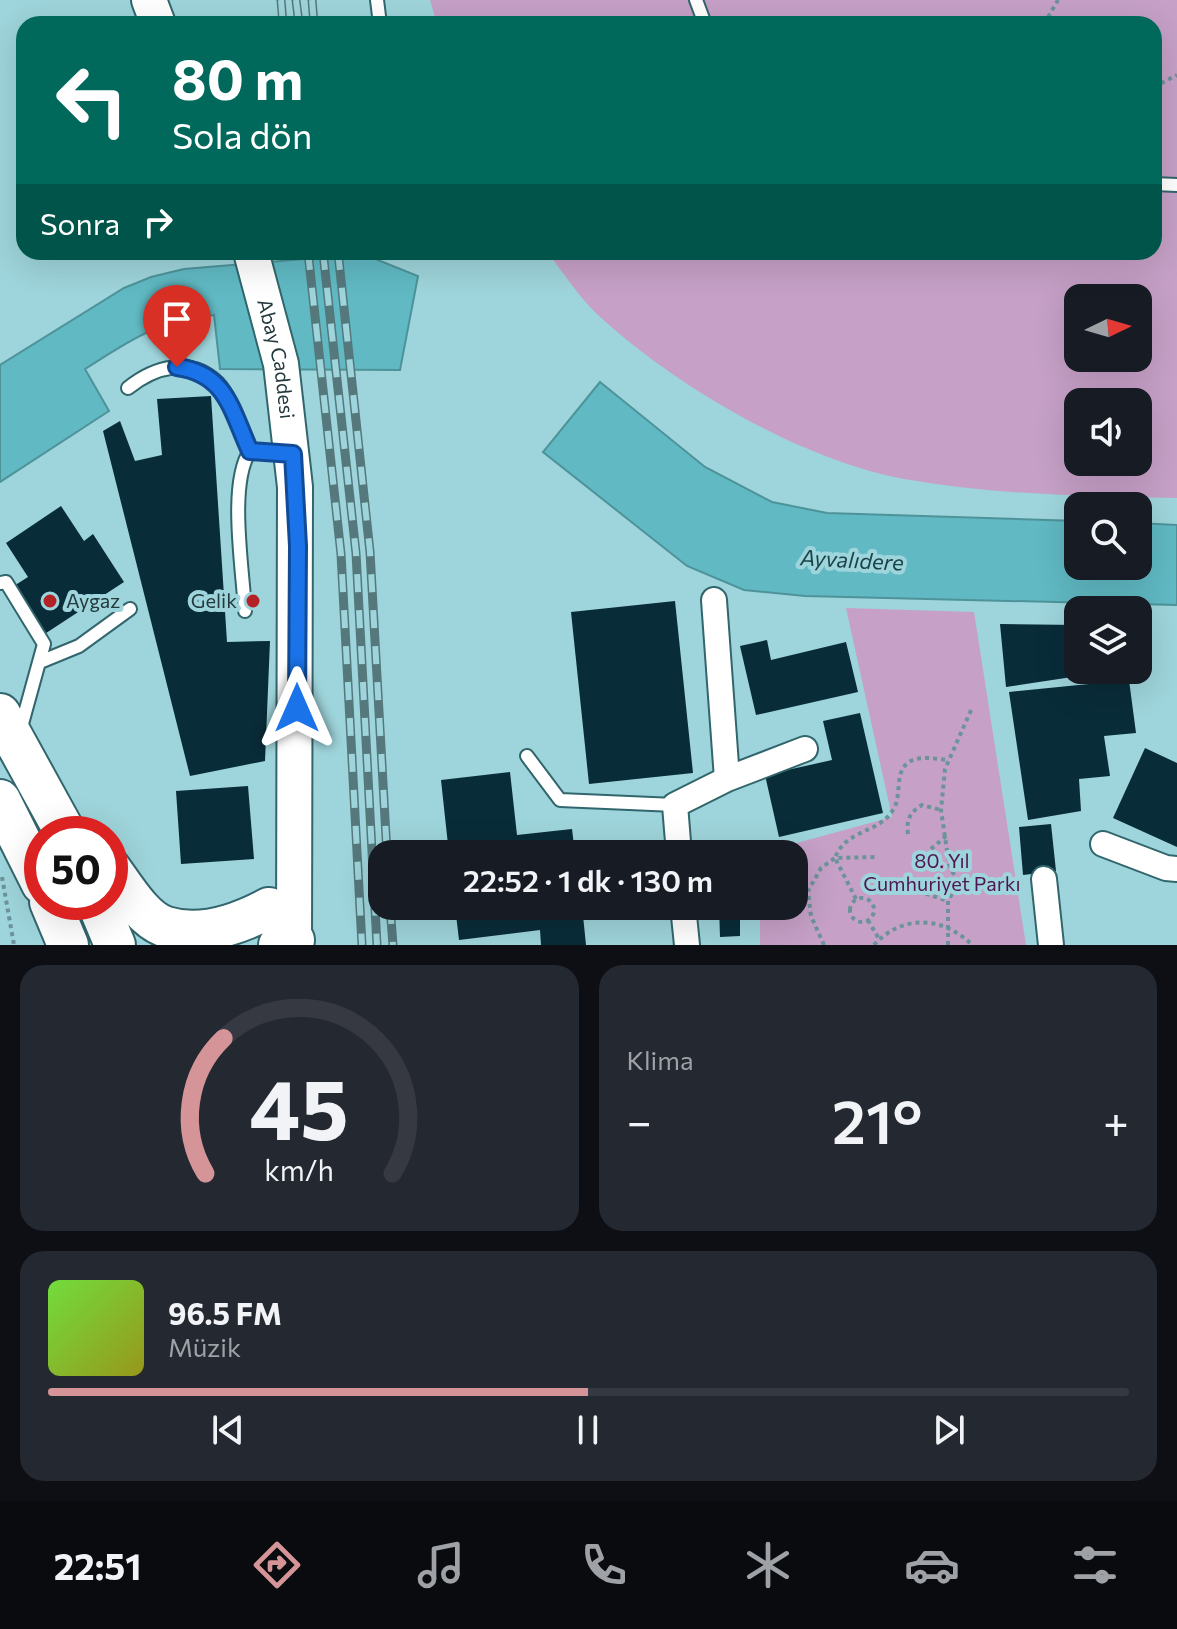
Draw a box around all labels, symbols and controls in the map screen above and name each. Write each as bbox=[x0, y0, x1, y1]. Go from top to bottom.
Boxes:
text: 80 m bbox=[172, 43, 303, 112]
icon: left bbox=[40, 48, 144, 152]
text: Sola dön bbox=[172, 112, 312, 156]
icon: right bbox=[136, 200, 180, 244]
text: Sonra bbox=[40, 204, 120, 241]
north arrow bbox=[1064, 284, 1152, 372]
map controls bbox=[1064, 284, 1152, 684]
pin bbox=[143, 285, 211, 367]
street label: Abay Caddesi bbox=[253, 296, 300, 420]
icon: arrive bbox=[155, 297, 199, 341]
button: sound bbox=[1064, 388, 1152, 476]
button: search bbox=[1064, 492, 1152, 580]
water label: Ayvalıdere bbox=[799, 543, 905, 576]
place label: Aygaz bbox=[66, 588, 120, 612]
place label: Gelik bbox=[191, 588, 237, 612]
marker: Aygaz bbox=[41, 592, 59, 610]
marker: Gelik bbox=[244, 592, 262, 610]
button: layers bbox=[1064, 596, 1152, 684]
position arrow bbox=[255, 666, 339, 750]
speed limit sign: 50 bbox=[24, 816, 128, 920]
park label: 80. Yıl Cumhuriyet Parkı bbox=[863, 848, 1021, 895]
text: 22:52 · 1 dk · 130 m bbox=[463, 861, 713, 898]
text: Klima bbox=[627, 1044, 694, 1075]
text: 45 bbox=[249, 1055, 349, 1157]
text: 21° bbox=[832, 1083, 923, 1156]
text: − bbox=[627, 1093, 652, 1147]
text: + bbox=[1103, 1093, 1129, 1147]
text: km/h bbox=[264, 1152, 334, 1187]
text: 96.5 FM bbox=[168, 1294, 282, 1331]
text: Müzik bbox=[168, 1331, 241, 1362]
icon: previous bbox=[206, 1408, 250, 1452]
icon: pause bbox=[566, 1408, 610, 1452]
icon: next bbox=[927, 1408, 971, 1452]
icon: directions bbox=[249, 1537, 305, 1593]
icon: music bbox=[413, 1537, 469, 1593]
icon: phone bbox=[576, 1537, 632, 1593]
icon: climate bbox=[740, 1537, 796, 1593]
icon: car bbox=[904, 1537, 960, 1593]
icon: filters bbox=[1067, 1537, 1123, 1593]
text: 22:51 bbox=[54, 1543, 142, 1587]

